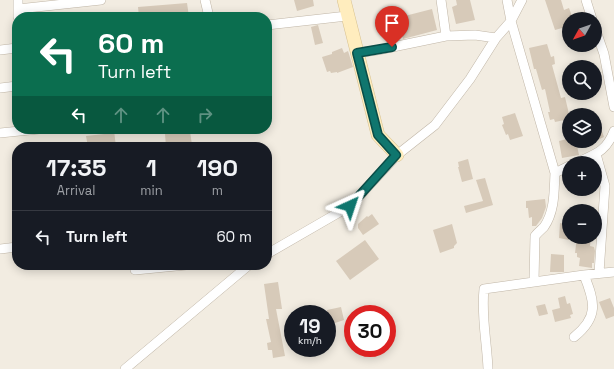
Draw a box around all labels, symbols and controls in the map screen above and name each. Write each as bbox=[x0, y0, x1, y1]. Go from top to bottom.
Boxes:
pin bbox=[375, 6, 409, 47]
icon: arrive bbox=[381, 12, 403, 34]
north arrow bbox=[562, 12, 602, 52]
map controls bbox=[562, 12, 602, 244]
text: 60 m bbox=[98, 25, 164, 61]
icon: left bbox=[32, 28, 84, 80]
text: Turn left bbox=[98, 60, 171, 83]
button: search bbox=[562, 60, 602, 100]
icon: left bbox=[68, 104, 90, 126]
icon: ahead bbox=[110, 104, 132, 126]
icon: ahead bbox=[152, 104, 174, 126]
icon: right bbox=[194, 104, 216, 126]
button: layers bbox=[562, 108, 602, 148]
text: 17:35 bbox=[46, 152, 106, 183]
text: 1 bbox=[146, 152, 157, 183]
text: 190 bbox=[197, 152, 238, 183]
button: + bbox=[562, 156, 602, 196]
text: Arrival bbox=[57, 182, 96, 199]
text: min bbox=[140, 182, 163, 199]
text: m bbox=[212, 182, 223, 199]
position arrow bbox=[329, 185, 371, 227]
button: − bbox=[562, 204, 602, 244]
icon: left bbox=[32, 226, 54, 248]
text: Turn left bbox=[66, 227, 128, 246]
text: 60 m bbox=[216, 227, 252, 246]
speed limit sign: 30 bbox=[344, 305, 396, 357]
text: 19 bbox=[299, 313, 321, 339]
text: km/h bbox=[298, 334, 322, 347]

